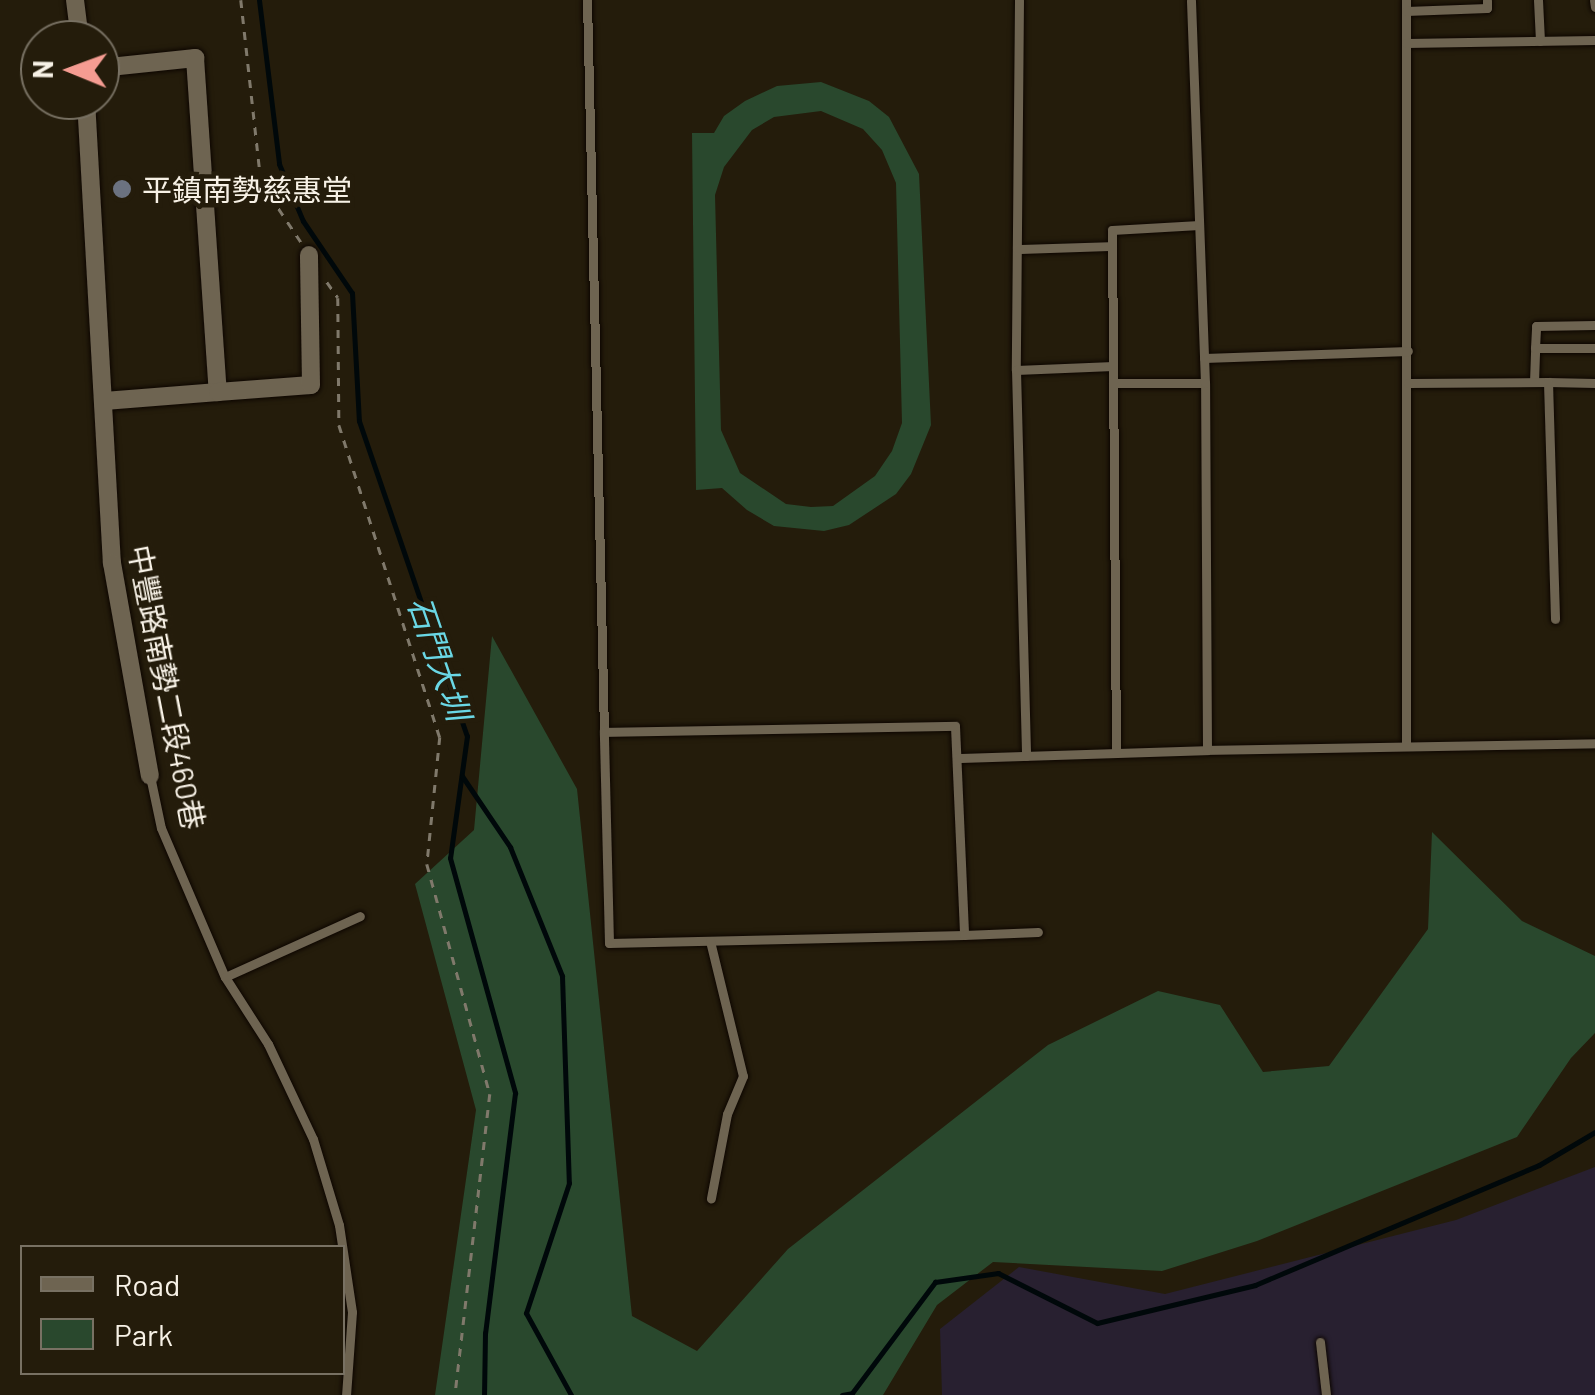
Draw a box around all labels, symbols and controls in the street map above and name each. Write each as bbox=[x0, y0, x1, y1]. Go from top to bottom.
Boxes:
north arrow bbox=[20, 20, 120, 120]
text: N bbox=[25, 60, 59, 79]
place label: 平鎮南勢慈惠堂 bbox=[142, 171, 352, 207]
marker: 平鎮南勢慈惠堂 bbox=[111, 178, 133, 200]
street label: 中豐路南勢二段460巷 bbox=[122, 542, 212, 832]
water label: 石門大圳 bbox=[401, 591, 479, 725]
legend bbox=[20, 1245, 345, 1375]
text: Road bbox=[114, 1266, 180, 1302]
text: Park bbox=[114, 1316, 173, 1352]

